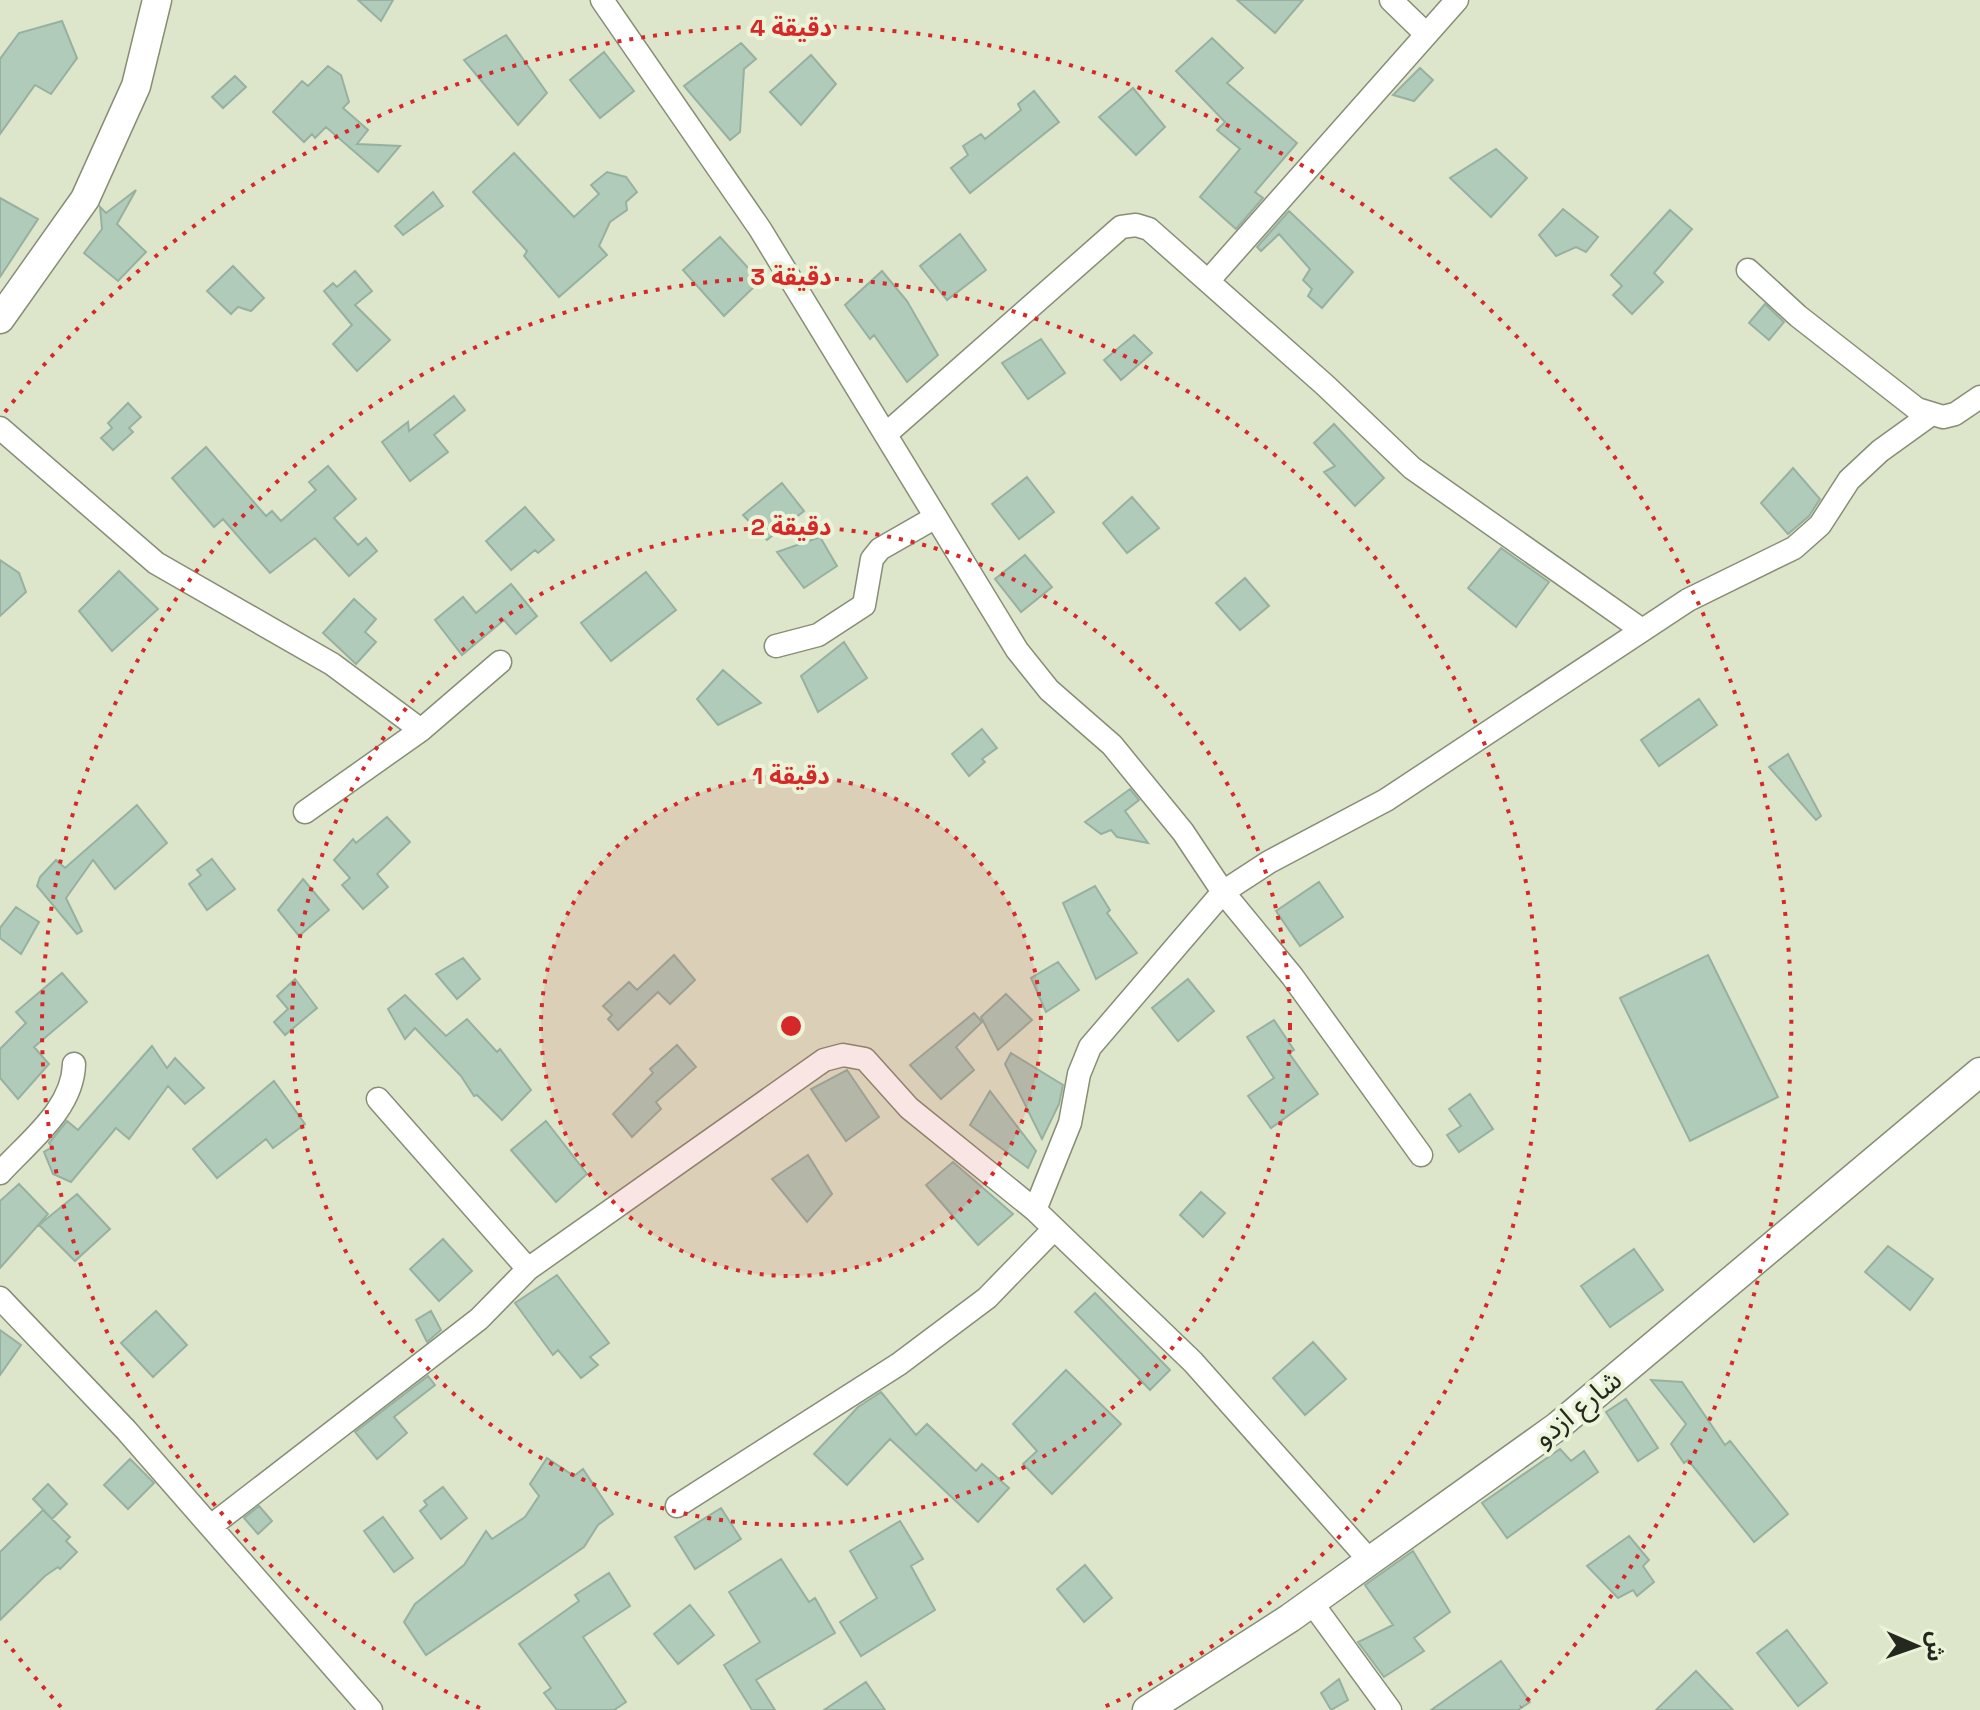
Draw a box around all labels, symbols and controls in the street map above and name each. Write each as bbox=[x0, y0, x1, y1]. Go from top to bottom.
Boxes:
text: 4 دقيقة bbox=[750, 12, 832, 43]
text: 3 دقيقة bbox=[750, 261, 832, 292]
text: 2 دقيقة bbox=[751, 511, 831, 542]
text: 1 دقيقة bbox=[752, 760, 830, 791]
centre of rings bbox=[777, 1012, 805, 1040]
street label: شارع ازدو bbox=[1525, 1361, 1631, 1457]
north arrow bbox=[1876, 1606, 1956, 1686]
text: ش bbox=[1921, 1631, 1951, 1662]

